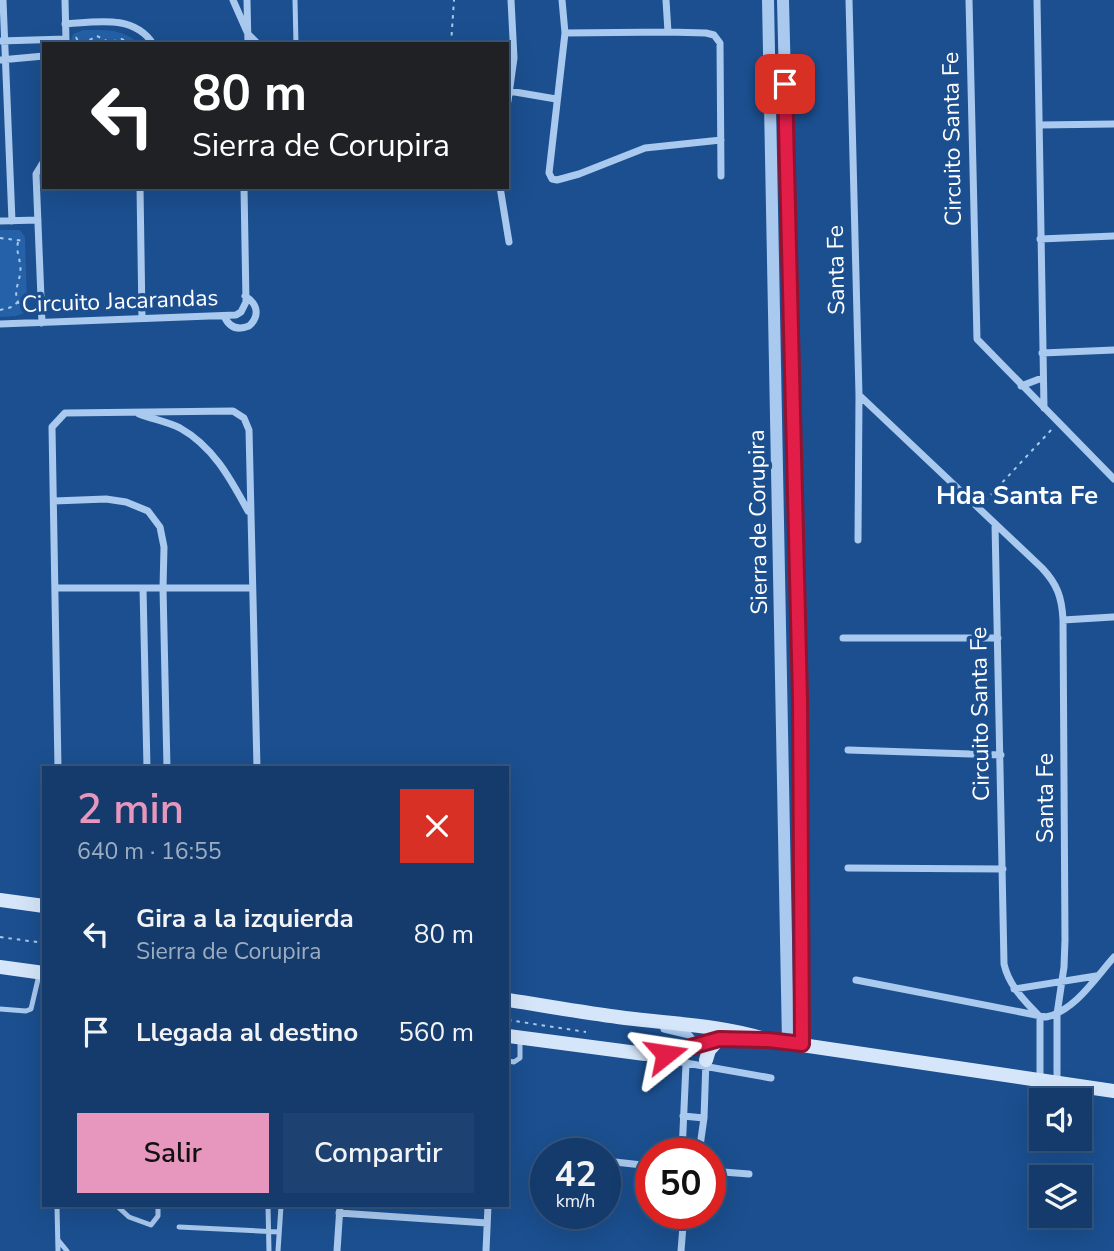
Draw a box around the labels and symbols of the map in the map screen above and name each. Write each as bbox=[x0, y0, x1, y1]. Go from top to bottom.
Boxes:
street label: Circuito Santa Fe bbox=[935, 52, 969, 226]
pin bbox=[755, 54, 815, 114]
street label: Santa Fe bbox=[820, 225, 852, 315]
street label: Circuito Jacarandas bbox=[21, 282, 219, 320]
street label: Sierra de Corupira bbox=[741, 429, 775, 615]
district label: Hda Santa Fe bbox=[936, 478, 1098, 513]
street label: Circuito Santa Fe bbox=[963, 627, 997, 801]
street label: Santa Fe bbox=[1030, 753, 1061, 843]
position arrow bbox=[629, 1017, 703, 1091]
speed limit sign: 50 bbox=[635, 1138, 726, 1229]

